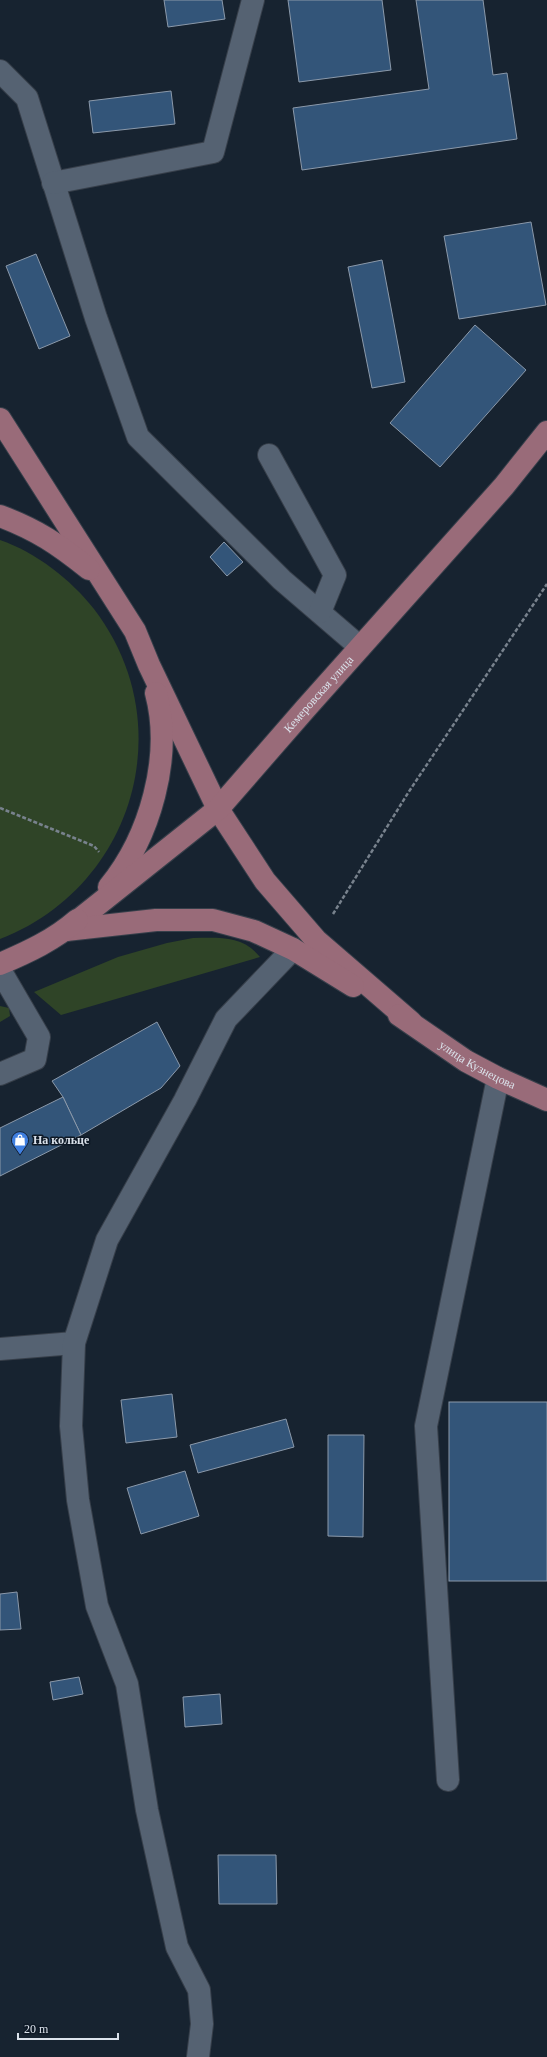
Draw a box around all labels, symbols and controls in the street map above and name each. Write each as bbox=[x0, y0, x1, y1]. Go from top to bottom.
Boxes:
street label: Кемеровская улица bbox=[281, 652, 357, 735]
street label: улица Кузнецова bbox=[436, 1038, 518, 1092]
shop icon: На кольце bbox=[10, 1130, 30, 1155]
place label: На кольце bbox=[33, 1133, 90, 1147]
scale bar bbox=[18, 2015, 118, 2041]
text: 20 m bbox=[24, 2022, 49, 2036]

